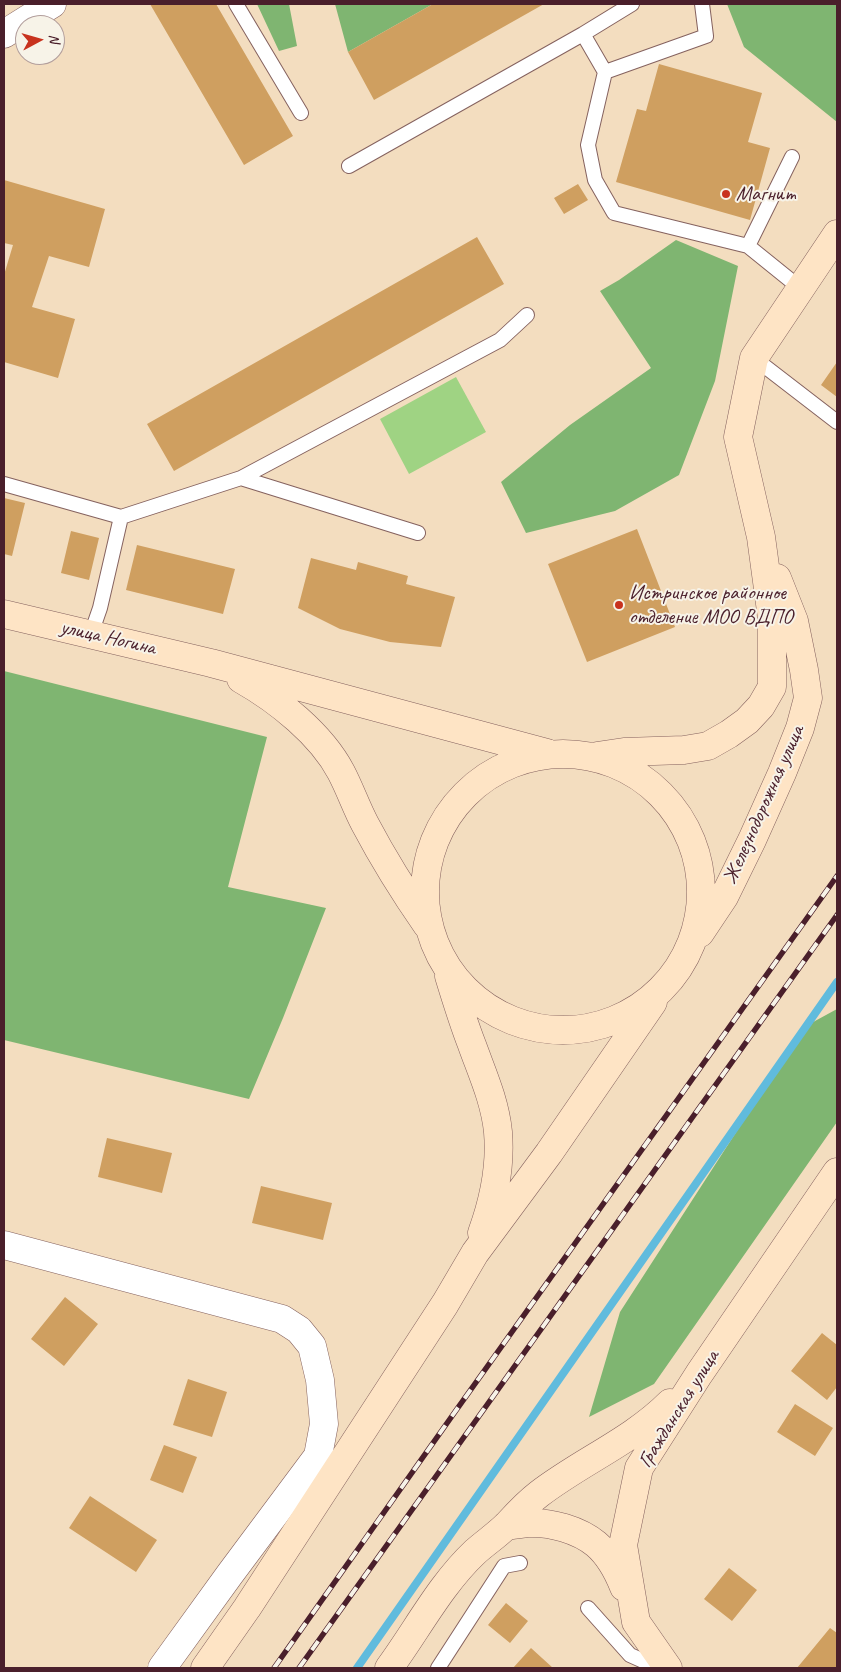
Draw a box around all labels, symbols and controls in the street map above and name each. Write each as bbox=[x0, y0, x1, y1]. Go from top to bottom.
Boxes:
north arrow bbox=[15, 15, 65, 65]
text: N bbox=[46, 33, 63, 44]
place label: Магнит bbox=[736, 181, 796, 207]
marker: Магнит bbox=[720, 188, 732, 200]
place label: Истринское районное отделение МОО ВДПО bbox=[629, 580, 793, 630]
marker: Истринское районное отделение МОО ВДПО bbox=[613, 599, 625, 611]
street label: улица Ногина bbox=[58, 615, 158, 661]
street label: Железнодорожная улица bbox=[718, 722, 810, 888]
street label: Гражданская улица bbox=[633, 1346, 725, 1472]

